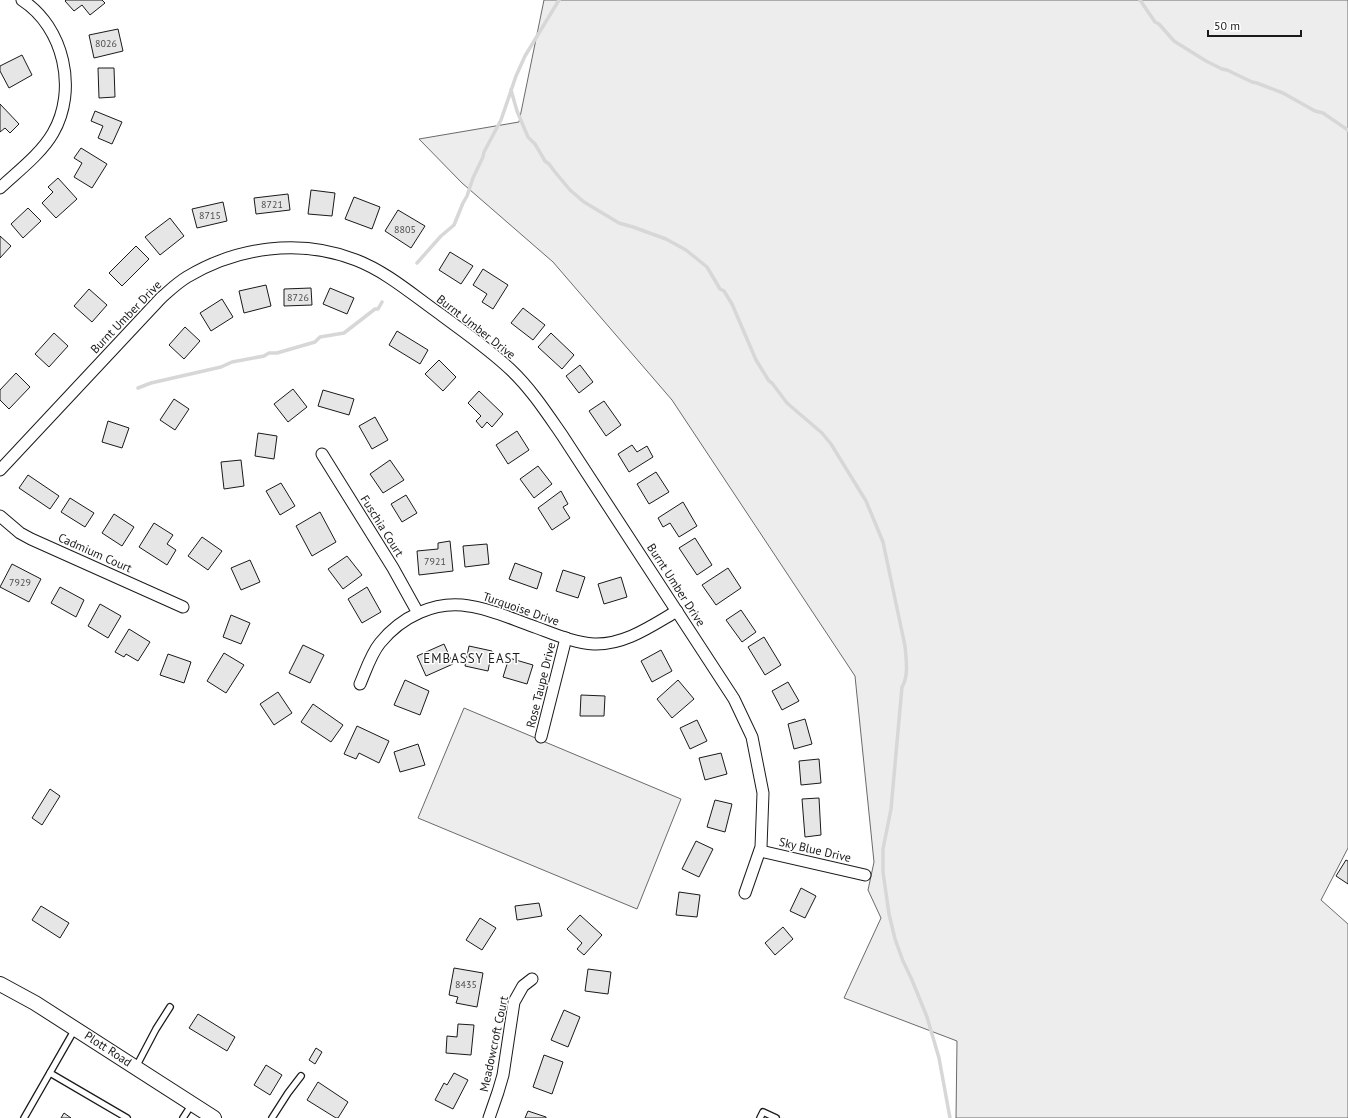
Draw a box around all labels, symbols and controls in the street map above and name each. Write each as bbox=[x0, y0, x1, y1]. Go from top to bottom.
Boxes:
scale bar bbox=[1208, 12, 1301, 38]
text: 50 m bbox=[1214, 18, 1240, 33]
house number: 8026 bbox=[95, 37, 117, 50]
house number: 8721 bbox=[261, 198, 283, 211]
house number: 8715 bbox=[199, 209, 221, 222]
house number: 8805 bbox=[394, 223, 416, 236]
street label: Burnt Umber Drive bbox=[87, 277, 164, 356]
house number: 8726 bbox=[287, 291, 309, 304]
street label: Burnt Umber Drive bbox=[434, 291, 519, 362]
street label: Fuschia Court bbox=[358, 492, 407, 559]
street label: Cadmium Court bbox=[56, 530, 134, 576]
street label: Burnt Umber Drive bbox=[644, 541, 709, 629]
house number: 7921 bbox=[424, 555, 446, 568]
house number: 7929 bbox=[9, 576, 31, 589]
street label: Turquoise Drive bbox=[481, 588, 561, 629]
street label: Rose Taupe Drive bbox=[523, 641, 558, 729]
district label: EMBASSY EAST bbox=[423, 650, 521, 667]
street label: Sky Blue Drive bbox=[778, 834, 853, 865]
house number: 8435 bbox=[455, 978, 477, 991]
street label: Meadowcroft Court bbox=[476, 995, 511, 1093]
street label: Plott Road bbox=[82, 1028, 135, 1069]

